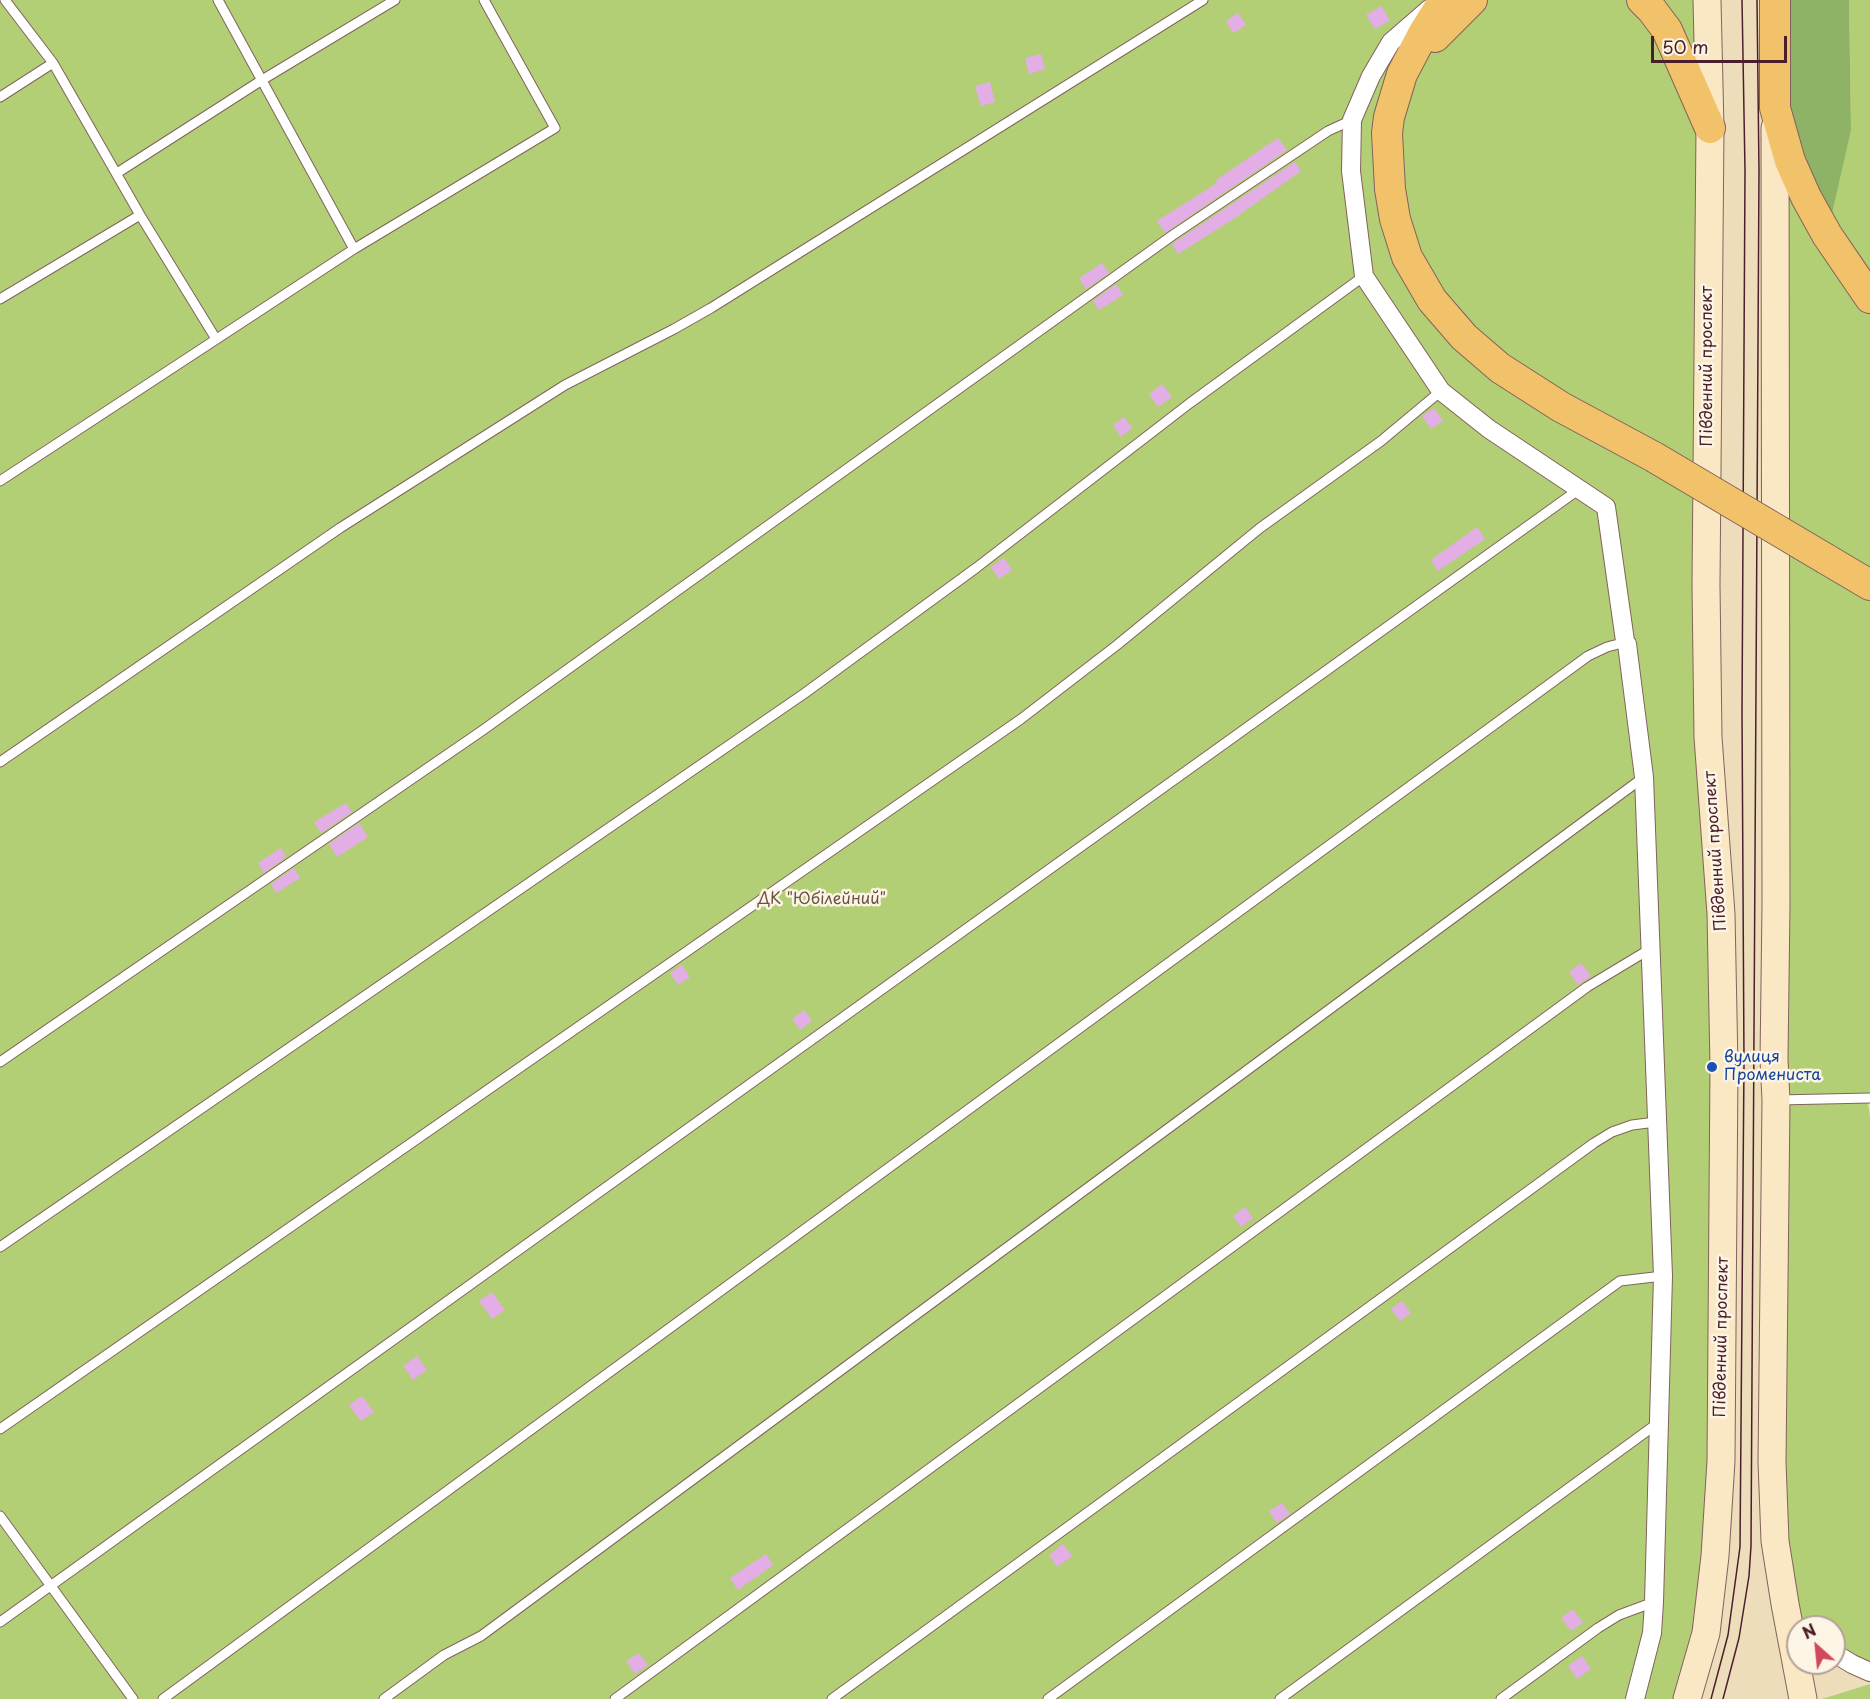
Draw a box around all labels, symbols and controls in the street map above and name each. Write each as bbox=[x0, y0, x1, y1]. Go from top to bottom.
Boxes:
scale bar bbox=[1654, 24, 1790, 62]
text: 50 m bbox=[1662, 33, 1709, 60]
street label: Південний проспект bbox=[1698, 286, 1718, 446]
street label: Південний проспект bbox=[1701, 770, 1731, 932]
park label: ДК "Юбілейний" bbox=[758, 890, 886, 910]
place label: вулиця Промениста bbox=[1724, 1048, 1821, 1086]
marker: вулиця Промениста bbox=[1705, 1060, 1719, 1074]
street label: Південний проспект bbox=[1711, 1256, 1733, 1418]
north arrow bbox=[1786, 1615, 1846, 1675]
text: N bbox=[1798, 1617, 1820, 1644]

